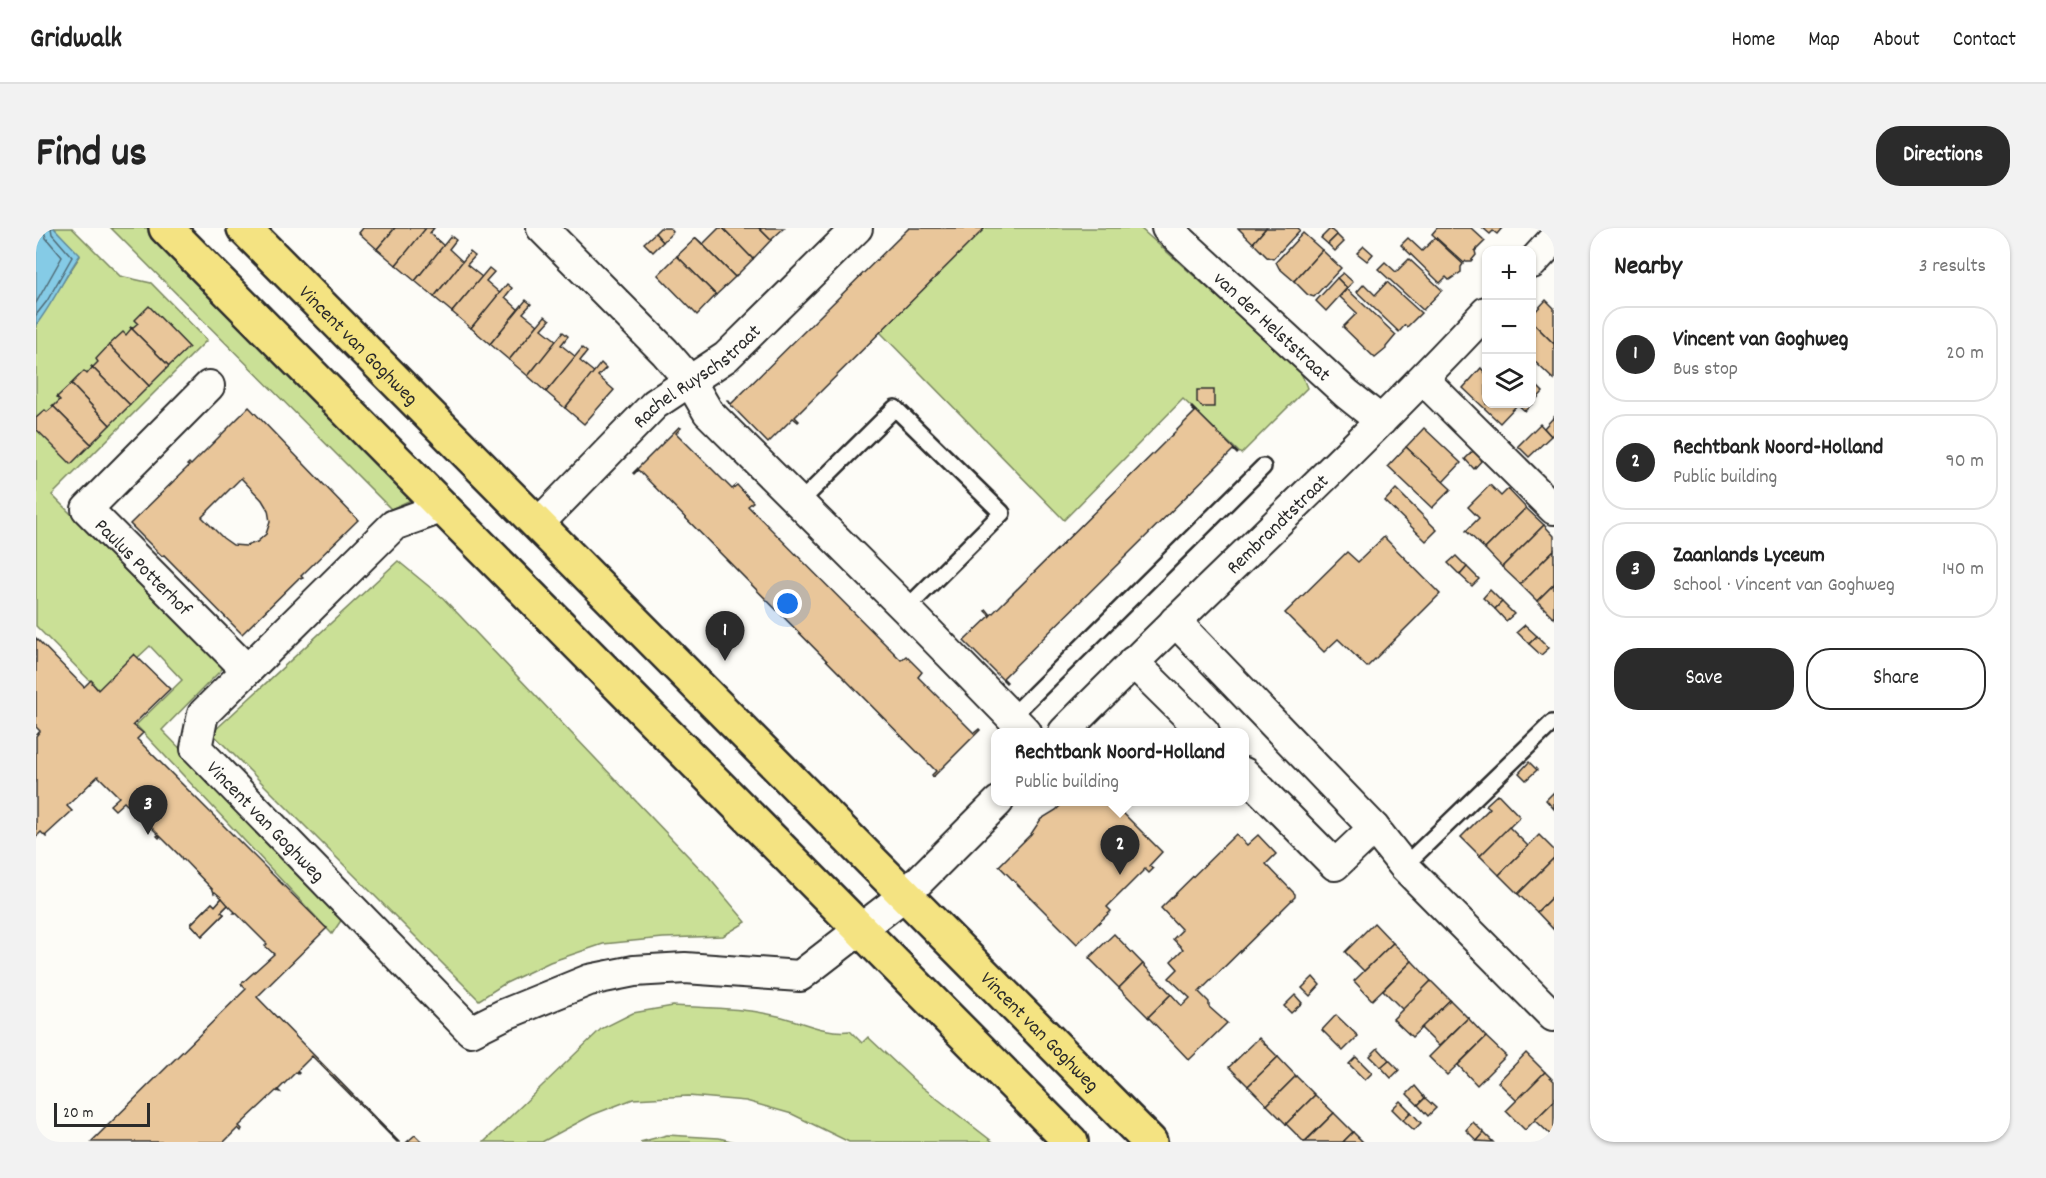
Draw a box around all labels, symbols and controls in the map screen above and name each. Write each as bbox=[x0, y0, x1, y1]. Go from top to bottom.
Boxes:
text: Gridwalk bbox=[30, 21, 122, 61]
text: Home bbox=[1731, 26, 1775, 56]
text: Map bbox=[1808, 26, 1840, 56]
text: About bbox=[1873, 26, 1920, 56]
text: Contact bbox=[1953, 26, 2016, 56]
text: Find us bbox=[36, 126, 147, 186]
button: Directions bbox=[1876, 126, 2010, 186]
map controls bbox=[1482, 246, 1536, 408]
button: + bbox=[1482, 246, 1536, 300]
text: Nearby bbox=[1614, 249, 1682, 286]
text: 3 results bbox=[1919, 253, 1986, 281]
street label: van der Helststraat bbox=[1206, 266, 1336, 389]
street label: Vincent van Goghweg bbox=[291, 280, 424, 413]
button: − bbox=[1482, 300, 1536, 354]
street label: Rachel Ruyschstraat bbox=[628, 319, 768, 436]
text: Vincent van Goghweg bbox=[1673, 325, 1848, 356]
text: 1 bbox=[1633, 340, 1638, 368]
text: 20 m bbox=[1946, 340, 1984, 368]
button: layers bbox=[1482, 354, 1536, 408]
text: Bus stop bbox=[1673, 356, 1738, 384]
text: Rechtbank Noord-Holland bbox=[1673, 433, 1883, 464]
text: 2 bbox=[1631, 448, 1640, 476]
text: 90 m bbox=[1946, 448, 1984, 476]
text: Public building bbox=[1673, 464, 1777, 492]
street label: Rembrandtstraat bbox=[1221, 469, 1336, 582]
street label: Paulus Potterhof bbox=[87, 513, 197, 624]
text: Zaanlands Lyceum bbox=[1673, 541, 1825, 572]
text: 3 bbox=[1631, 556, 1640, 584]
text: 140 m bbox=[1942, 556, 1984, 584]
text: School · Vincent van Goghweg bbox=[1673, 572, 1895, 600]
your location bbox=[773, 589, 802, 618]
pin: 1 bbox=[706, 612, 744, 661]
button: Save bbox=[1614, 648, 1794, 710]
button: Share bbox=[1806, 648, 1986, 710]
popup bbox=[991, 728, 1249, 806]
text: Rechtbank Noord-Holland bbox=[1015, 738, 1225, 769]
street label: Vincent van Goghweg bbox=[199, 756, 330, 890]
text: Public building bbox=[1015, 769, 1119, 797]
pin: 3 bbox=[128, 786, 168, 835]
pin: 2 bbox=[1100, 826, 1140, 875]
street label: Vincent van Goghweg bbox=[973, 966, 1105, 1100]
scale bar bbox=[54, 1100, 150, 1128]
text: 20 m bbox=[63, 1102, 93, 1125]

